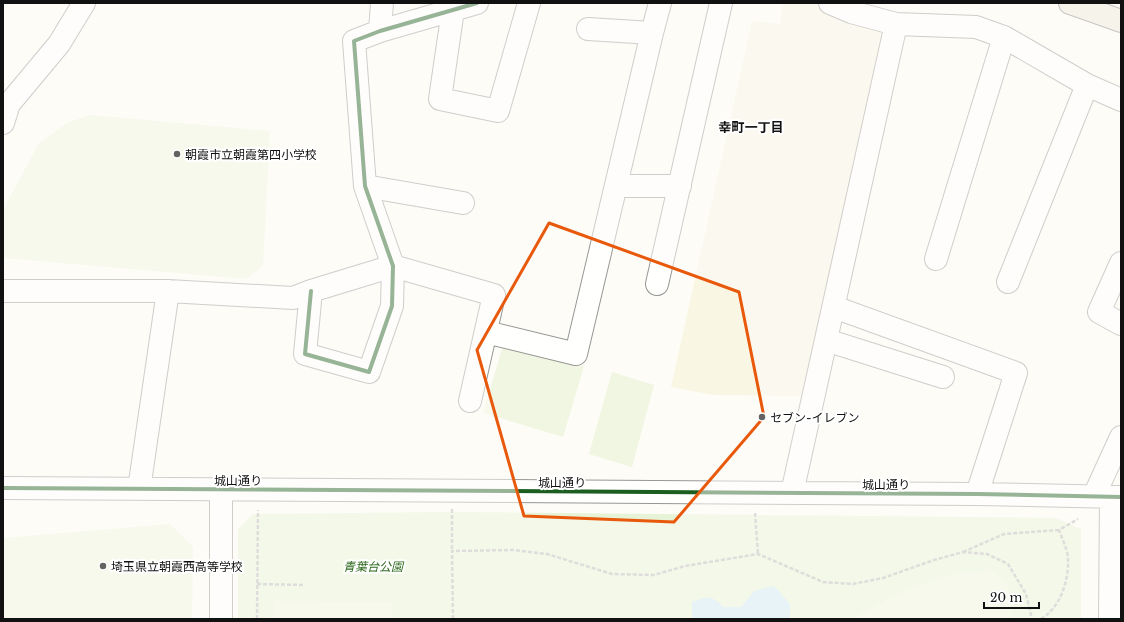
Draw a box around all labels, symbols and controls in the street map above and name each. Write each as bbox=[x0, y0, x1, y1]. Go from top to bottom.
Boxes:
district label: 幸町一丁目 bbox=[718, 119, 784, 136]
place label: 朝霞市立朝霞第四小学校 bbox=[185, 147, 317, 162]
marker: 朝霞市立朝霞第四小学校 bbox=[172, 149, 182, 159]
place label: セブン-イレブン bbox=[770, 410, 860, 425]
marker: セブン-イレブン bbox=[757, 412, 767, 422]
street label: 城山通り bbox=[214, 473, 262, 488]
street label: 城山通り bbox=[538, 475, 586, 490]
street label: 城山通り bbox=[862, 477, 910, 492]
place label: 埼玉県立朝霞西高等学校 bbox=[111, 559, 243, 574]
park label: 青葉台公園 bbox=[343, 559, 405, 574]
marker: 埼玉県立朝霞西高等学校 bbox=[98, 561, 108, 571]
scale bar bbox=[984, 584, 1039, 610]
text: 20 m bbox=[990, 590, 1022, 605]

